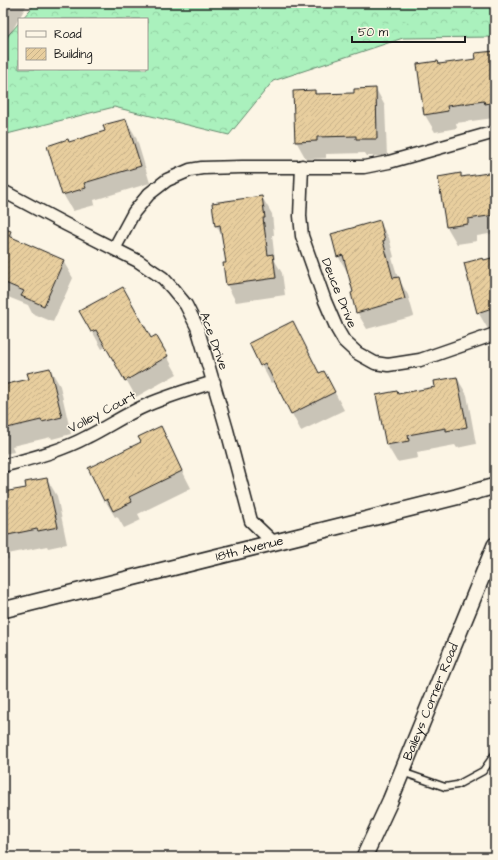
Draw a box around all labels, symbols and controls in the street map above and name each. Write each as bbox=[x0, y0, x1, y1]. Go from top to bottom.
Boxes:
legend bbox=[18, 18, 148, 70]
scale bar bbox=[352, 18, 465, 44]
text: 50 m bbox=[358, 24, 389, 41]
text: Road bbox=[54, 26, 82, 43]
text: Building bbox=[54, 46, 92, 64]
street label: Deuce Drive bbox=[317, 255, 361, 331]
street label: Ace Drive bbox=[195, 310, 233, 372]
street label: Volley Court bbox=[65, 386, 140, 438]
street label: 18th Avenue bbox=[214, 531, 285, 566]
street label: Baileys Corner Road bbox=[399, 640, 463, 763]

